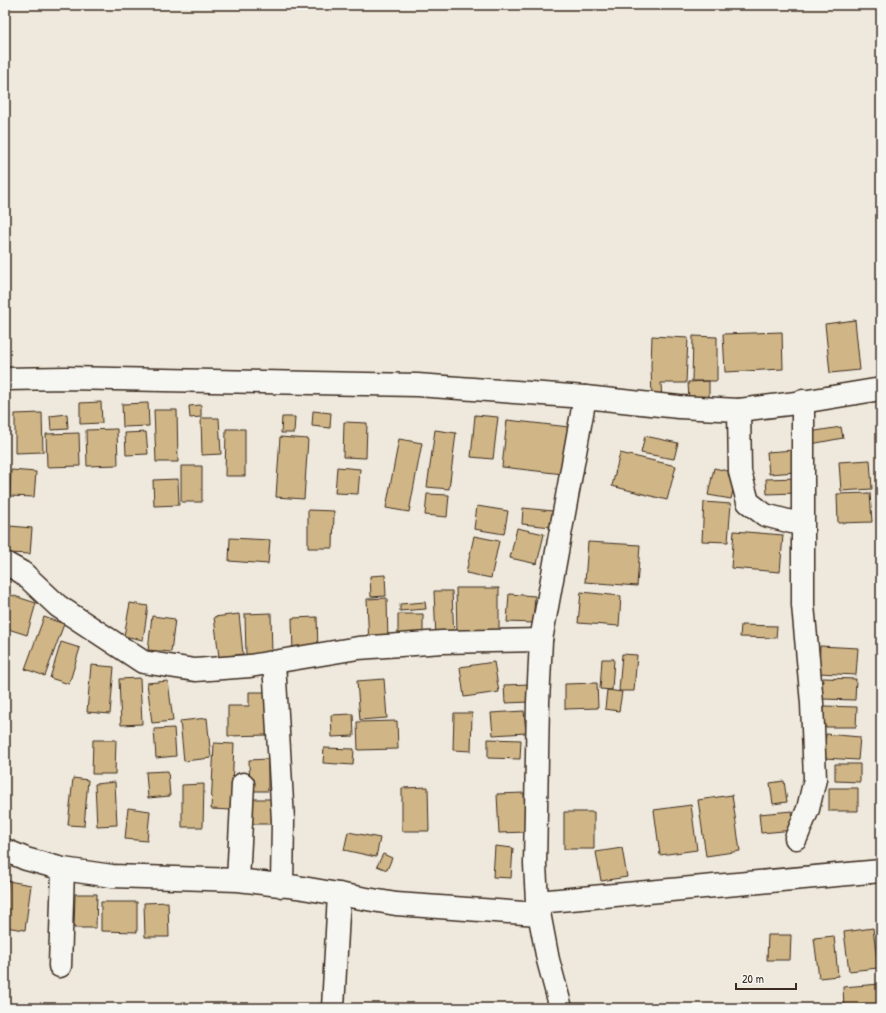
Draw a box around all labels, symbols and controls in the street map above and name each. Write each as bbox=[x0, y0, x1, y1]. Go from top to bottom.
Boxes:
scale bar bbox=[736, 965, 796, 991]
text: 20 m bbox=[742, 970, 764, 987]

